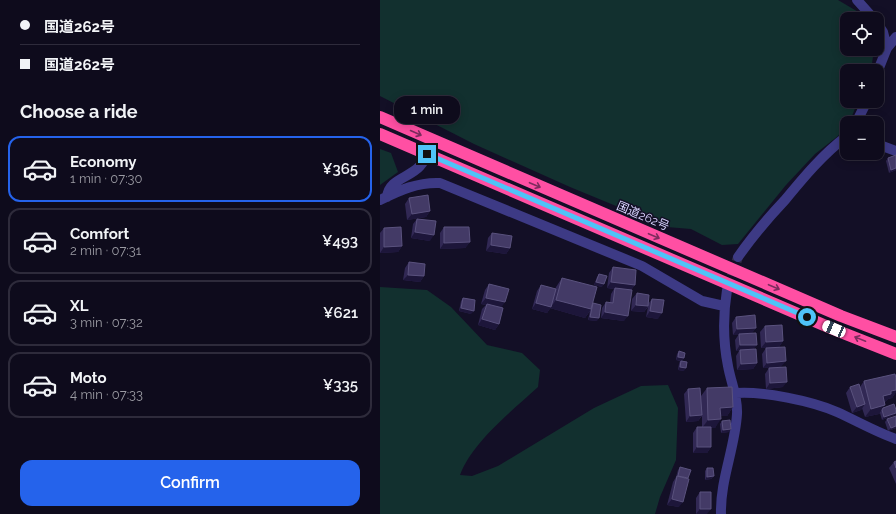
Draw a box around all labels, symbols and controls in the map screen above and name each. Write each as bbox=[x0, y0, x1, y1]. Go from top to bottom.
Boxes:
map controls bbox=[840, 12, 884, 160]
button: locate bbox=[840, 12, 884, 56]
text: 国道262号 bbox=[44, 18, 115, 36]
text: 国道262号 bbox=[44, 56, 115, 74]
button: + bbox=[840, 64, 884, 108]
callout: 1 min bbox=[394, 96, 460, 124]
text: Choose a ride bbox=[20, 101, 138, 122]
text: 1 min bbox=[411, 102, 443, 117]
button: − bbox=[840, 116, 884, 160]
one-way arrow bbox=[409, 130, 421, 137]
route end bbox=[418, 145, 436, 163]
icon: car bbox=[22, 151, 58, 187]
text: Economy bbox=[70, 153, 137, 171]
text: ¥365 bbox=[322, 160, 358, 178]
text: 1 min · 07:30 bbox=[70, 171, 142, 186]
one-way arrow bbox=[528, 181, 540, 189]
street label: 国道262号 bbox=[615, 199, 671, 233]
icon: car bbox=[22, 223, 58, 259]
text: Comfort bbox=[70, 225, 129, 243]
text: ¥493 bbox=[322, 232, 358, 250]
one-way arrow bbox=[648, 233, 660, 240]
text: 2 min · 07:31 bbox=[70, 243, 141, 258]
one-way arrow bbox=[767, 284, 779, 292]
icon: car bbox=[22, 295, 58, 331]
text: XL bbox=[70, 297, 88, 315]
text: ¥621 bbox=[323, 304, 358, 322]
route start bbox=[798, 308, 816, 326]
text: 3 min · 07:32 bbox=[70, 315, 143, 330]
car bbox=[821, 319, 847, 339]
one-way arrow bbox=[854, 335, 866, 343]
icon: car bbox=[22, 367, 58, 403]
text: Moto bbox=[70, 369, 107, 387]
text: ¥335 bbox=[323, 376, 358, 394]
text: 4 min · 07:33 bbox=[70, 387, 143, 402]
button: Confirm bbox=[20, 460, 360, 506]

